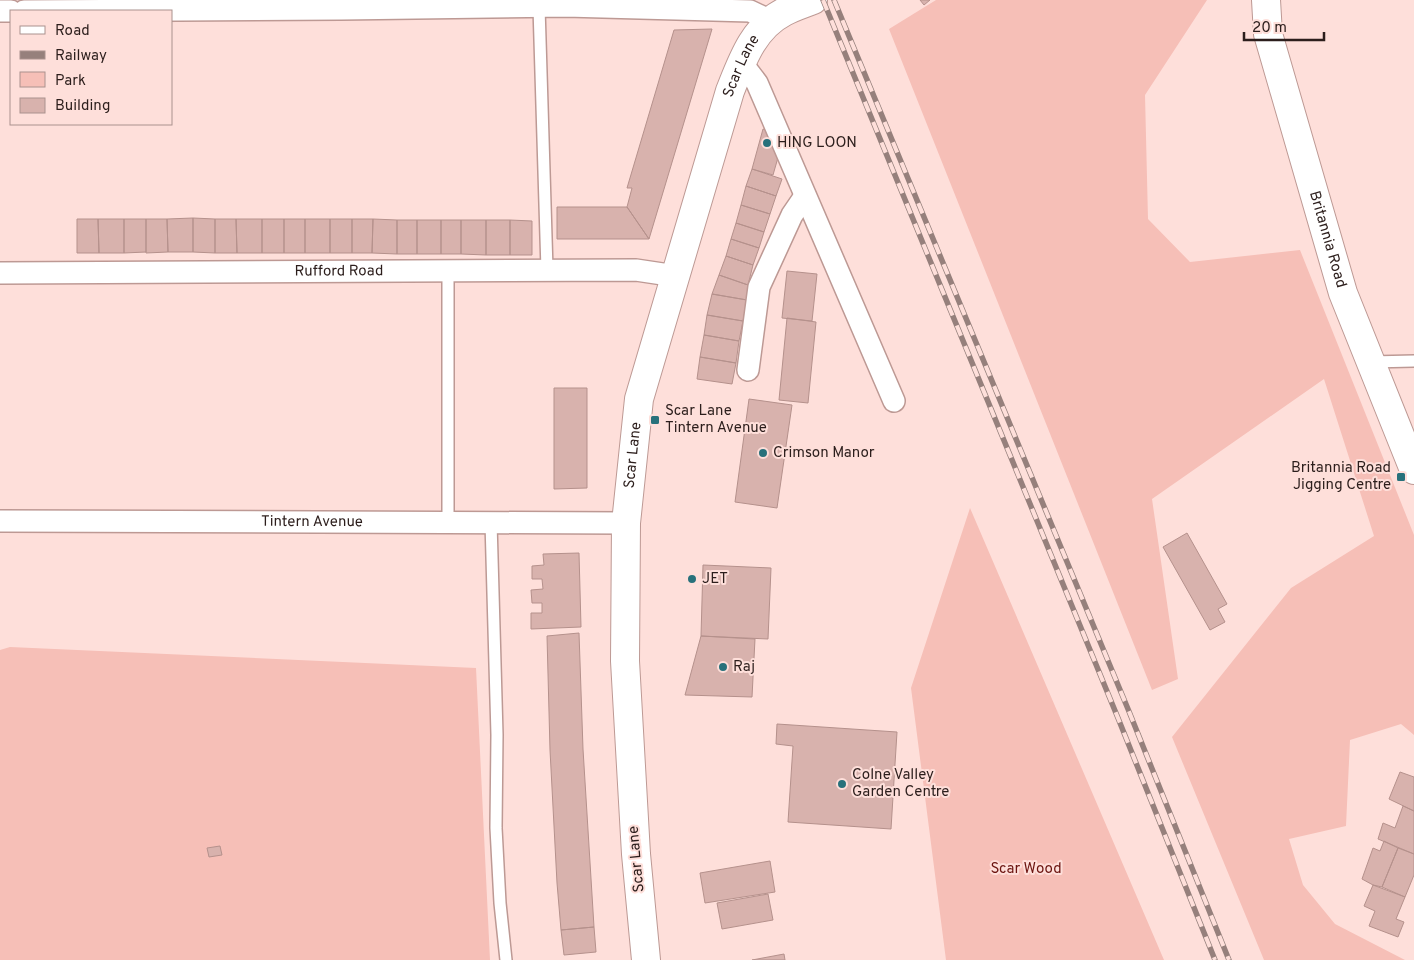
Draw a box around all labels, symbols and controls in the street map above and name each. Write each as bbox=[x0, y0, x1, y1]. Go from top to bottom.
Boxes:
legend bbox=[10, 10, 172, 125]
scale bar bbox=[1244, 10, 1324, 42]
text: 20 m bbox=[1252, 19, 1287, 38]
text: Road bbox=[55, 22, 90, 41]
street label: Scar Lane bbox=[719, 31, 764, 99]
text: Railway bbox=[55, 47, 107, 66]
text: Park bbox=[55, 72, 86, 91]
text: Building bbox=[55, 97, 110, 116]
place label: HING LOON bbox=[777, 134, 857, 153]
marker: HING LOON bbox=[761, 137, 773, 149]
street label: Britannia Road bbox=[1304, 189, 1351, 290]
street label: Rufford Road bbox=[295, 262, 383, 281]
place label: Scar Lane Tintern Avenue bbox=[665, 402, 767, 438]
marker: Scar Lane Tintern Avenue bbox=[649, 414, 661, 426]
street label: Scar Lane bbox=[620, 421, 646, 489]
place label: Crimson Manor bbox=[773, 444, 875, 463]
marker: Crimson Manor bbox=[757, 447, 769, 459]
place label: Britannia Road Jigging Centre bbox=[1291, 459, 1391, 495]
marker: Britannia Road Jigging Centre bbox=[1395, 471, 1407, 483]
street label: Tintern Avenue bbox=[261, 512, 363, 532]
place label: JET bbox=[702, 570, 728, 589]
marker: JET bbox=[686, 573, 698, 585]
place label: Raj bbox=[733, 658, 755, 677]
marker: Raj bbox=[717, 661, 729, 673]
place label: Colne Valley Garden Centre bbox=[852, 766, 949, 802]
marker: Colne Valley Garden Centre bbox=[836, 778, 848, 790]
street label: Scar Lane bbox=[625, 825, 649, 893]
park label: Scar Wood bbox=[990, 860, 1062, 879]

